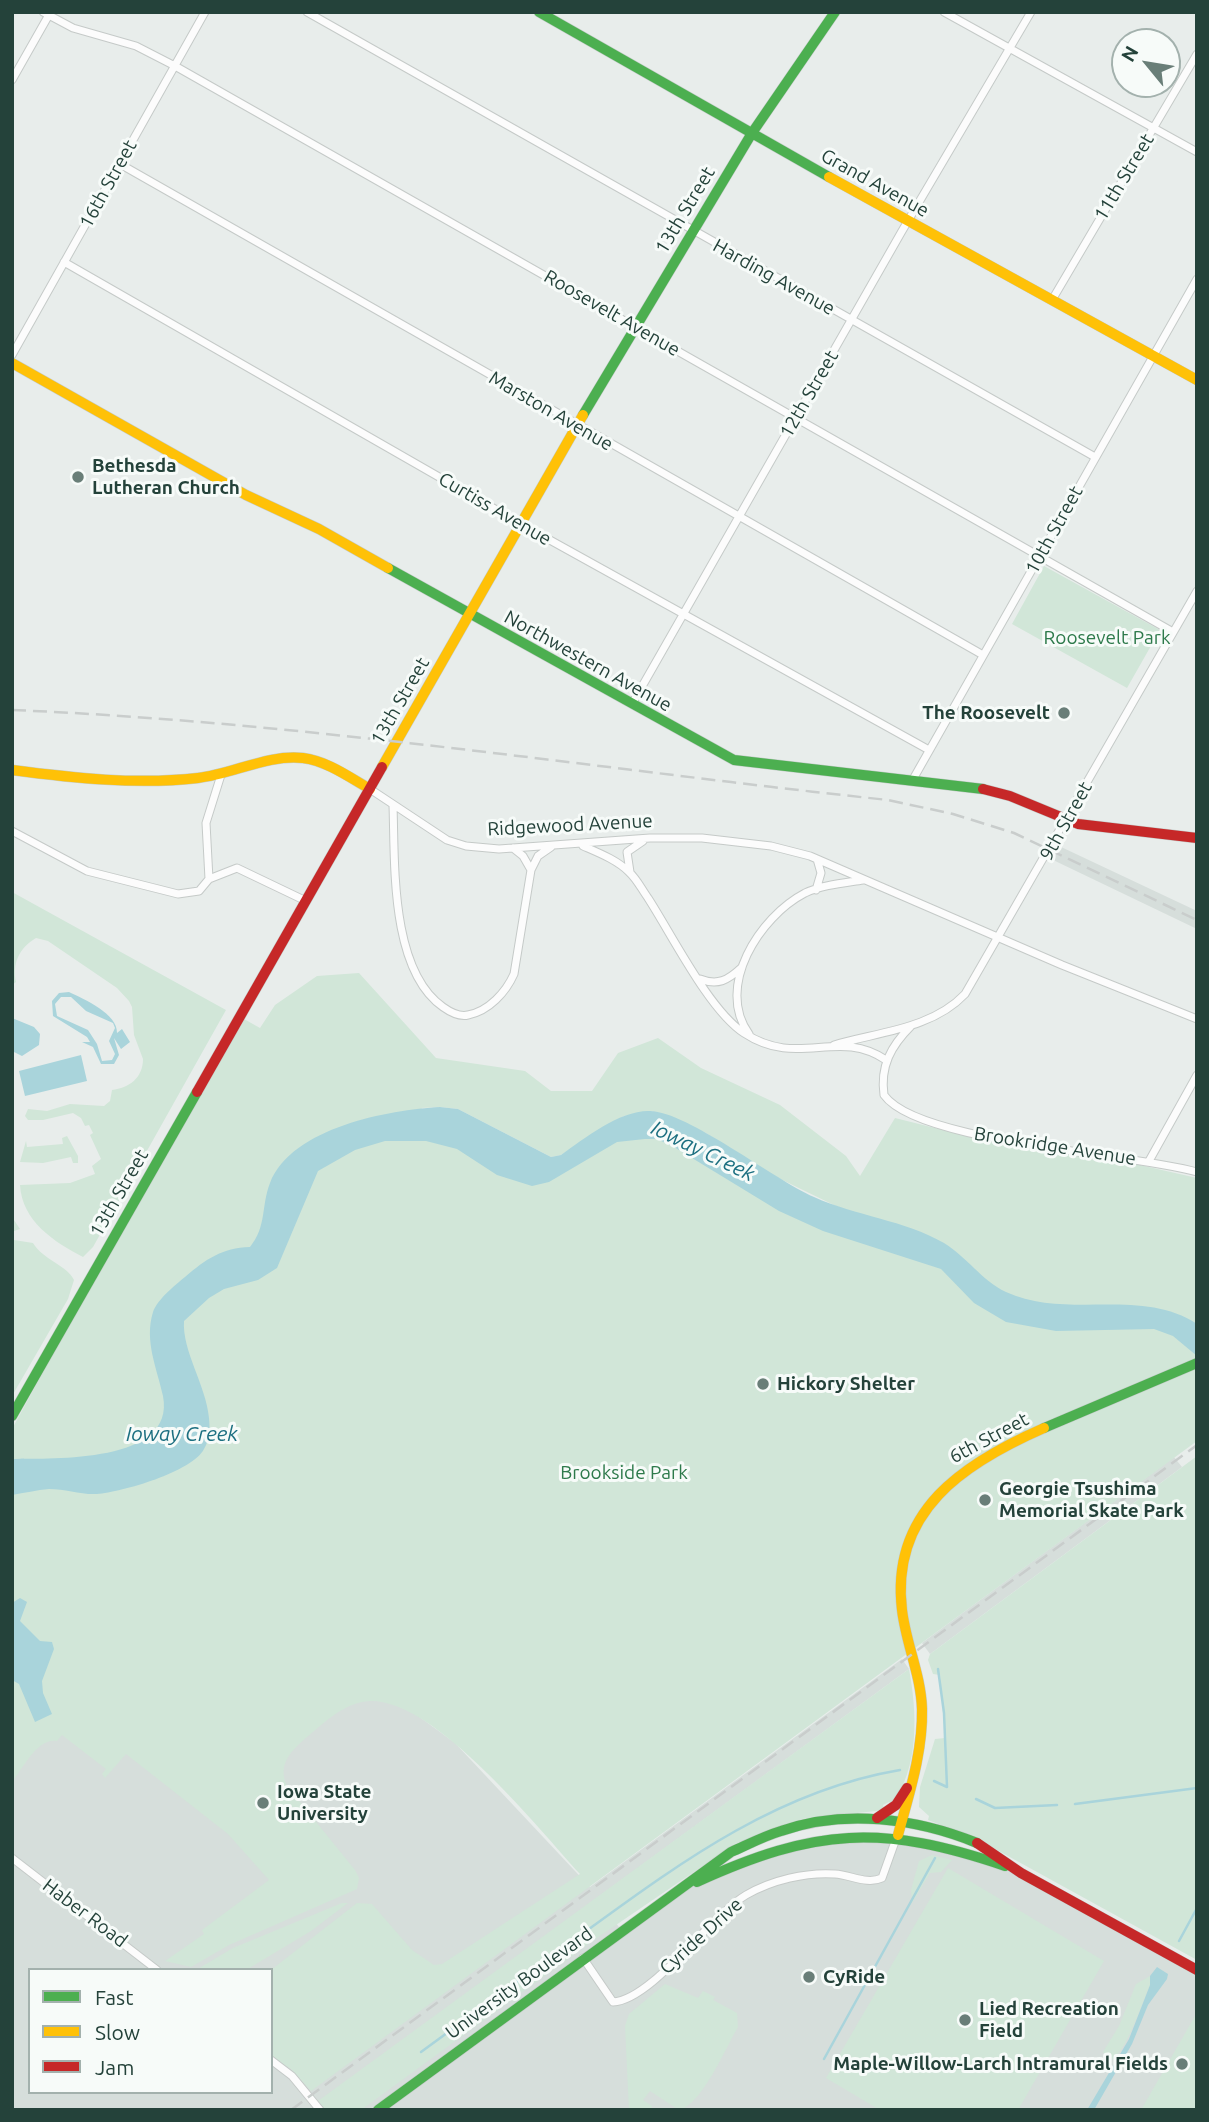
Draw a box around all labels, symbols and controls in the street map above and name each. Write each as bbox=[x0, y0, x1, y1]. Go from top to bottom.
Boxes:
north arrow bbox=[1111, 28, 1181, 98]
text: N bbox=[1116, 42, 1143, 65]
street label: 11th Street bbox=[1089, 129, 1159, 225]
street label: 16th Street bbox=[74, 136, 142, 232]
street label: Grand Avenue bbox=[817, 144, 933, 222]
street label: 13th Street bbox=[650, 162, 720, 258]
street label: Harding Avenue bbox=[709, 234, 839, 320]
street label: Roosevelt Avenue bbox=[540, 265, 684, 361]
street label: 12th Street bbox=[775, 346, 843, 442]
street label: Marston Avenue bbox=[485, 366, 617, 456]
place label: Bethesda Lutheran Church bbox=[92, 455, 240, 499]
street label: Curtiss Avenue bbox=[435, 468, 555, 550]
marker: Bethesda Lutheran Church bbox=[70, 469, 86, 485]
street label: 10th Street bbox=[1020, 482, 1088, 578]
street label: Northwestern Avenue bbox=[500, 605, 676, 717]
park label: Roosevelt Park bbox=[1043, 627, 1171, 649]
street label: 13th Street bbox=[366, 653, 434, 749]
place label: The Roosevelt bbox=[922, 702, 1050, 724]
marker: The Roosevelt bbox=[1056, 705, 1072, 721]
street label: 9th Street bbox=[1035, 778, 1097, 864]
street label: Ridgewood Avenue bbox=[487, 809, 653, 841]
water label: Ioway Creek bbox=[647, 1115, 759, 1187]
street label: Brookridge Avenue bbox=[972, 1122, 1138, 1170]
street label: 13th Street bbox=[85, 1145, 153, 1241]
place label: Hickory Shelter bbox=[777, 1373, 915, 1395]
marker: Hickory Shelter bbox=[755, 1376, 771, 1392]
street label: 6th Street bbox=[945, 1408, 1033, 1468]
water label: Ioway Creek bbox=[126, 1421, 238, 1447]
park label: Brookside Park bbox=[560, 1462, 688, 1484]
place label: Georgie Tsushima Memorial Skate Park bbox=[999, 1478, 1184, 1522]
marker: Georgie Tsushima Memorial Skate Park bbox=[977, 1492, 993, 1508]
place label: Iowa State University bbox=[277, 1781, 371, 1825]
marker: Iowa State University bbox=[255, 1795, 271, 1811]
street label: Haber Road bbox=[38, 1874, 132, 1952]
street label: Cyride Drive bbox=[655, 1893, 747, 1979]
street label: University Boulevard bbox=[441, 1922, 597, 2044]
place label: CyRide bbox=[823, 1966, 885, 1988]
legend bbox=[28, 1968, 273, 2094]
marker: CyRide bbox=[801, 1969, 817, 1985]
text: Fast bbox=[95, 1985, 133, 2009]
place label: Lied Recreation Field bbox=[979, 1998, 1119, 2042]
marker: Lied Recreation Field bbox=[957, 2012, 973, 2028]
text: Slow bbox=[95, 2020, 140, 2044]
place label: Maple-Willow-Larch Intramural Fields bbox=[833, 2053, 1168, 2075]
text: Jam bbox=[95, 2055, 134, 2079]
marker: Maple-Willow-Larch Intramural Fields bbox=[1174, 2056, 1190, 2072]

